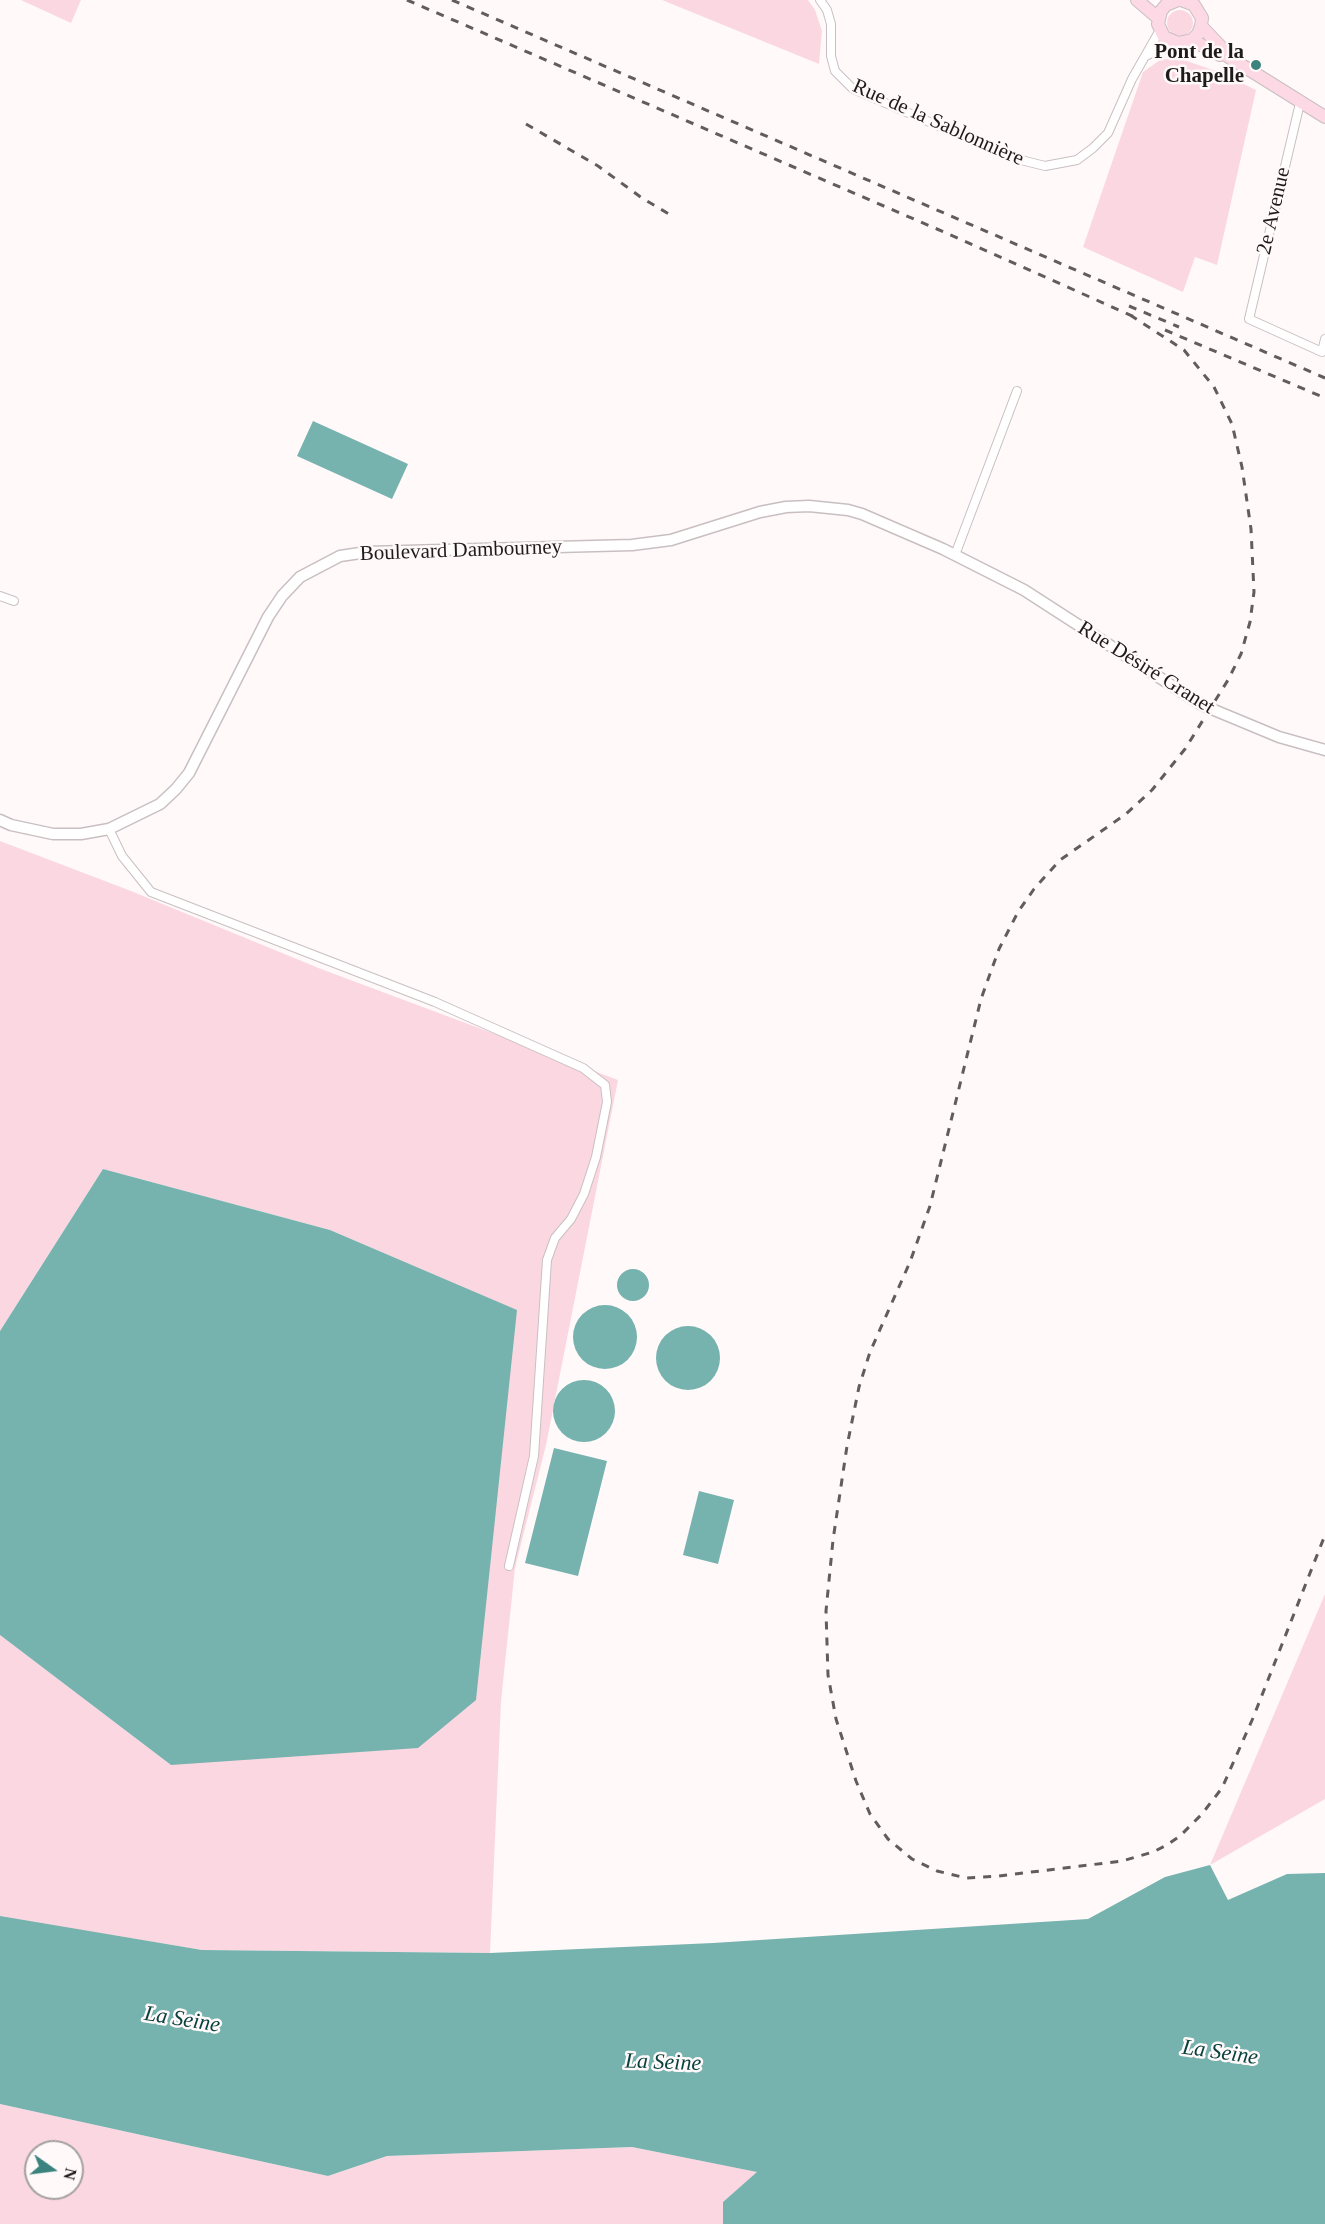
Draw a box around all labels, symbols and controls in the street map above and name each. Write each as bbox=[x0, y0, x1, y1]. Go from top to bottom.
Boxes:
place label: Pont de la Chapelle bbox=[1154, 40, 1244, 90]
marker: Pont de la Chapelle bbox=[1249, 58, 1263, 72]
street label: Rue de la Sablonnière bbox=[848, 74, 1028, 172]
street label: 2e Avenue bbox=[1252, 165, 1296, 257]
street label: Boulevard Dambourney bbox=[359, 535, 563, 567]
street label: Rue Désiré Granet bbox=[1073, 616, 1219, 720]
water label: La Seine bbox=[142, 2001, 222, 2039]
water label: La Seine bbox=[1180, 2035, 1260, 2071]
water label: La Seine bbox=[624, 2048, 702, 2078]
north arrow bbox=[24, 2140, 84, 2200]
text: N bbox=[60, 2166, 80, 2182]

